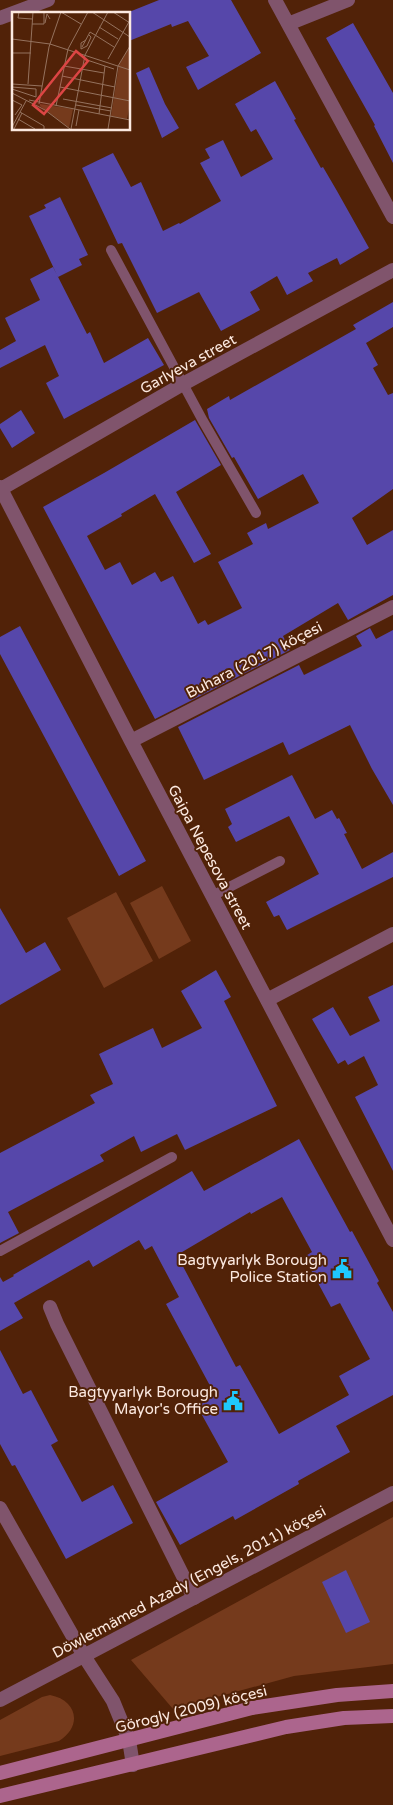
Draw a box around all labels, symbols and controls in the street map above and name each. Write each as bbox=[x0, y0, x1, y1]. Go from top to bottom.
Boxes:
inset map bbox=[12, 12, 130, 130]
street label: Garlyeva street bbox=[137, 330, 239, 398]
street label: Buhara (2017) köçesi bbox=[183, 618, 325, 702]
street label: Gaipa Nepesova street bbox=[164, 782, 256, 933]
place label: Bagtyyarlyk Borough Police Station bbox=[177, 1251, 327, 1286]
public building icon: Bagtyyarlyk Borough Police Station bbox=[331, 1258, 353, 1280]
place label: Bagtyyarlyk Borough Mayor's Office bbox=[68, 1383, 218, 1418]
public building icon: Bagtyyarlyk Borough Mayor's Office bbox=[222, 1390, 244, 1412]
street label: Döwletmämed Azady (Engels, 2011) köçesi bbox=[49, 1502, 329, 1662]
street label: Görogly (2009) köçesi bbox=[113, 1681, 269, 1737]

